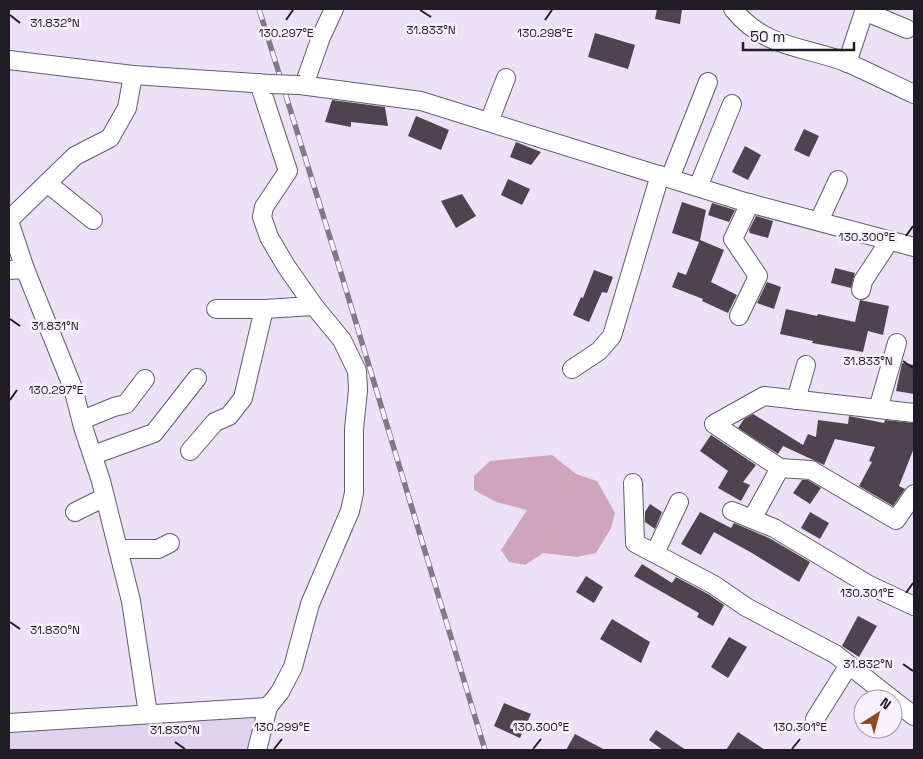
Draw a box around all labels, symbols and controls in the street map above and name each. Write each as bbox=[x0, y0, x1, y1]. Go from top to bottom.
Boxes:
text: 31.832°N bbox=[30, 15, 80, 31]
scale bar bbox=[743, 20, 854, 52]
text: 31.833°N bbox=[406, 22, 456, 38]
text: 130.297°E bbox=[258, 25, 314, 41]
text: 130.298°E bbox=[517, 25, 573, 41]
text: 50 m bbox=[750, 27, 785, 46]
text: 130.300°E bbox=[839, 229, 896, 245]
text: 31.831°N bbox=[31, 318, 79, 334]
text: 31.833°N bbox=[843, 353, 893, 369]
text: 130.297°E bbox=[28, 382, 84, 398]
text: 130.301°E bbox=[840, 585, 894, 601]
text: 31.830°N bbox=[30, 622, 80, 638]
text: 31.832°N bbox=[843, 656, 893, 672]
north arrow bbox=[853, 689, 903, 739]
text: N bbox=[877, 693, 895, 714]
text: 130.299°E bbox=[254, 719, 310, 735]
text: 130.300°E bbox=[513, 719, 570, 735]
text: 130.301°E bbox=[773, 719, 827, 735]
text: 31.830°N bbox=[150, 722, 200, 738]

